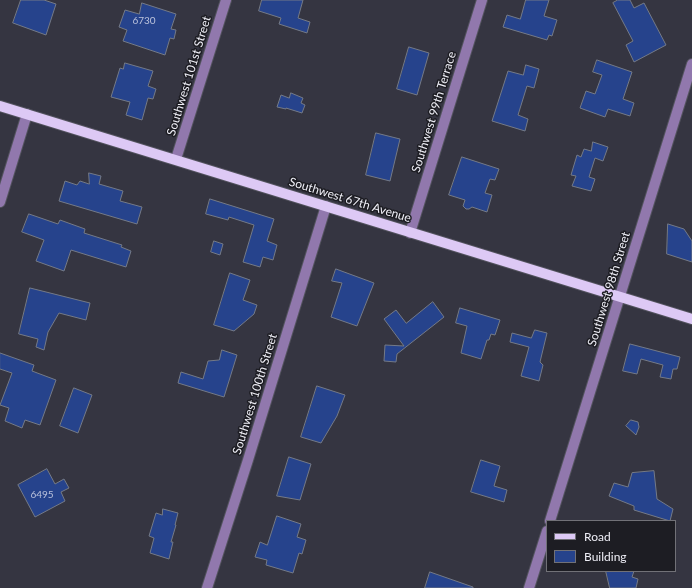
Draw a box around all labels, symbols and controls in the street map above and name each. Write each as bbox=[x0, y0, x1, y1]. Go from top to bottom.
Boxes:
street label: Southwest 101st Street bbox=[164, 14, 214, 138]
house number: 6730 bbox=[132, 15, 156, 27]
street label: Southwest 99th Terrace bbox=[409, 50, 459, 174]
street label: Southwest 67th Avenue bbox=[287, 175, 413, 225]
street label: Southwest 98th Street bbox=[585, 230, 633, 348]
street label: Southwest 100th Street bbox=[230, 332, 280, 456]
house number: 6495 bbox=[30, 489, 54, 501]
legend bbox=[546, 520, 676, 572]
text: Road bbox=[584, 529, 611, 544]
text: Building bbox=[584, 549, 627, 564]

